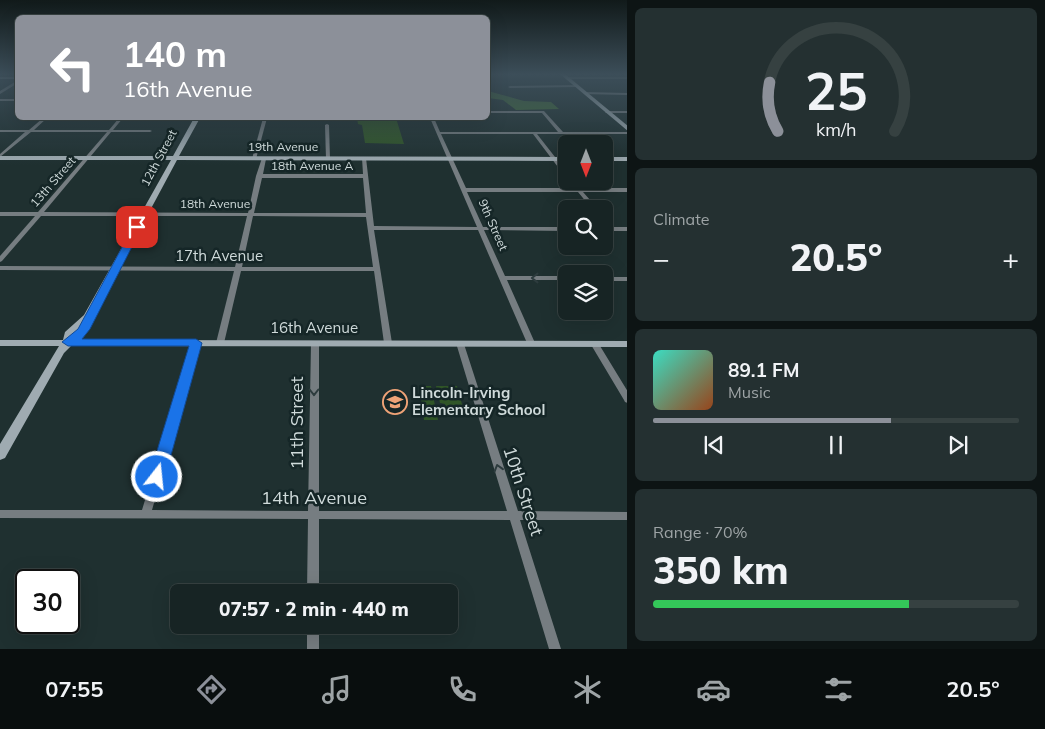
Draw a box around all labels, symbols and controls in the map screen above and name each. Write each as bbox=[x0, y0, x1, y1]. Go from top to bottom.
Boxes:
text: 140 m bbox=[123, 32, 227, 76]
icon: left bbox=[40, 35, 105, 100]
text: 25 bbox=[805, 58, 867, 123]
text: 16th Avenue bbox=[123, 75, 252, 103]
text: km/h bbox=[816, 118, 856, 140]
street label: 12th Street bbox=[137, 127, 180, 189]
north arrow bbox=[558, 135, 612, 190]
map controls bbox=[558, 135, 613, 320]
street label: 19th Avenue bbox=[248, 139, 318, 154]
street label: 13th Street bbox=[27, 153, 79, 210]
street label: 18th Avenue A bbox=[271, 158, 353, 173]
street label: 18th Avenue bbox=[180, 196, 250, 211]
street label: 9th Street bbox=[475, 197, 511, 253]
button: search bbox=[558, 200, 613, 255]
pin bbox=[116, 206, 158, 248]
text: Climate bbox=[653, 209, 709, 229]
icon: arrive bbox=[123, 213, 151, 241]
text: 20.5° bbox=[790, 233, 882, 281]
text: − bbox=[653, 241, 670, 276]
text: + bbox=[1002, 241, 1019, 276]
street label: 17th Avenue bbox=[175, 246, 263, 265]
button: layers bbox=[558, 265, 613, 320]
one-way arrow bbox=[530, 273, 538, 283]
street label: 16th Avenue bbox=[270, 318, 358, 337]
text: 89.1 FM bbox=[728, 358, 800, 382]
street label: 11th Street bbox=[285, 377, 308, 469]
text: Music bbox=[728, 382, 771, 402]
place label: Lincoln-Irving Elementary School bbox=[412, 383, 545, 419]
one-way arrow bbox=[309, 388, 319, 396]
school or university icon: Lincoln-Irving Elementary School bbox=[382, 389, 408, 415]
icon: previous bbox=[700, 431, 728, 459]
icon: pause bbox=[822, 431, 850, 459]
icon: next bbox=[944, 431, 972, 459]
street label: 10th Street bbox=[498, 443, 549, 539]
position arrow bbox=[130, 450, 182, 502]
one-way arrow bbox=[493, 465, 503, 473]
street label: 14th Avenue bbox=[261, 486, 367, 509]
text: Range · 70% bbox=[653, 522, 748, 542]
text: 350 km bbox=[653, 546, 789, 594]
speed limit sign: 30 bbox=[15, 569, 80, 634]
text: 07:57 · 2 min · 440 m bbox=[219, 597, 409, 621]
icon: directions bbox=[194, 672, 229, 707]
icon: music bbox=[319, 672, 354, 707]
icon: phone bbox=[445, 672, 480, 707]
icon: climate bbox=[570, 672, 605, 707]
icon: car bbox=[696, 672, 731, 707]
icon: filters bbox=[821, 672, 856, 707]
text: 07:55 bbox=[45, 675, 103, 703]
text: 20.5° bbox=[946, 675, 1000, 703]

